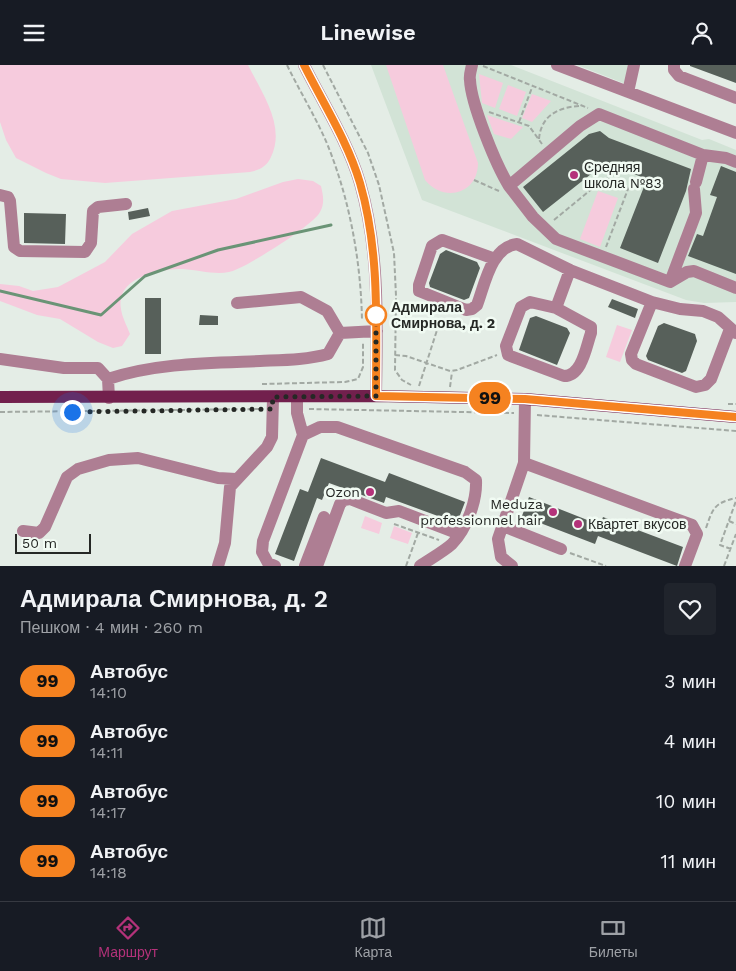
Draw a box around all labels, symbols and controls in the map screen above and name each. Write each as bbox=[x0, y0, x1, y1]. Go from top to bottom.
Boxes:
icon: menu bbox=[20, 19, 48, 47]
icon: person bbox=[688, 19, 716, 47]
text: Linewise bbox=[320, 20, 416, 45]
place label: Средняя школа №83 bbox=[584, 159, 662, 191]
marker: Средняя школа №83 bbox=[568, 169, 580, 181]
place label: Адмирала Смирнова, д. 2 bbox=[391, 299, 495, 331]
marker: Адмирала Смирнова, д. 2 bbox=[365, 304, 387, 326]
line badge: 99 bbox=[468, 382, 512, 414]
text: 99 bbox=[479, 387, 501, 408]
your location bbox=[60, 400, 85, 425]
place label: Ozon bbox=[325, 484, 360, 500]
marker: Ozon bbox=[364, 486, 376, 498]
place label: Meduza professionnel hair bbox=[420, 496, 543, 528]
marker: Meduza professionnel hair bbox=[547, 506, 559, 518]
place label: Квартет вкусов bbox=[588, 516, 686, 532]
marker: Квартет вкусов bbox=[572, 518, 584, 530]
scale bar bbox=[15, 531, 91, 554]
text: 50 m bbox=[22, 535, 57, 551]
button: heart bbox=[664, 583, 716, 635]
text: Адмирала Смирнова, д. 2 bbox=[20, 585, 328, 613]
text: Пешком · 4 мин · 260 m bbox=[20, 618, 203, 637]
text: Автобус bbox=[90, 660, 168, 683]
text: 99 bbox=[36, 670, 59, 691]
text: 3 мин bbox=[664, 670, 716, 693]
text: 14:10 bbox=[90, 683, 127, 702]
text: Автобус bbox=[90, 720, 168, 743]
text: 99 bbox=[36, 730, 59, 751]
text: 4 мин bbox=[664, 730, 716, 753]
text: 14:11 bbox=[90, 743, 123, 762]
text: Автобус bbox=[90, 780, 168, 803]
text: 99 bbox=[36, 790, 59, 811]
text: 10 мин bbox=[656, 790, 716, 813]
text: 14:17 bbox=[90, 803, 126, 822]
text: Автобус bbox=[90, 840, 168, 863]
text: 99 bbox=[36, 850, 59, 871]
text: 11 мин bbox=[661, 850, 716, 873]
text: 14:18 bbox=[90, 863, 127, 882]
tab: Маршрут bbox=[98, 914, 158, 960]
tab: Карта bbox=[355, 914, 392, 960]
tab: Билеты bbox=[589, 914, 638, 960]

